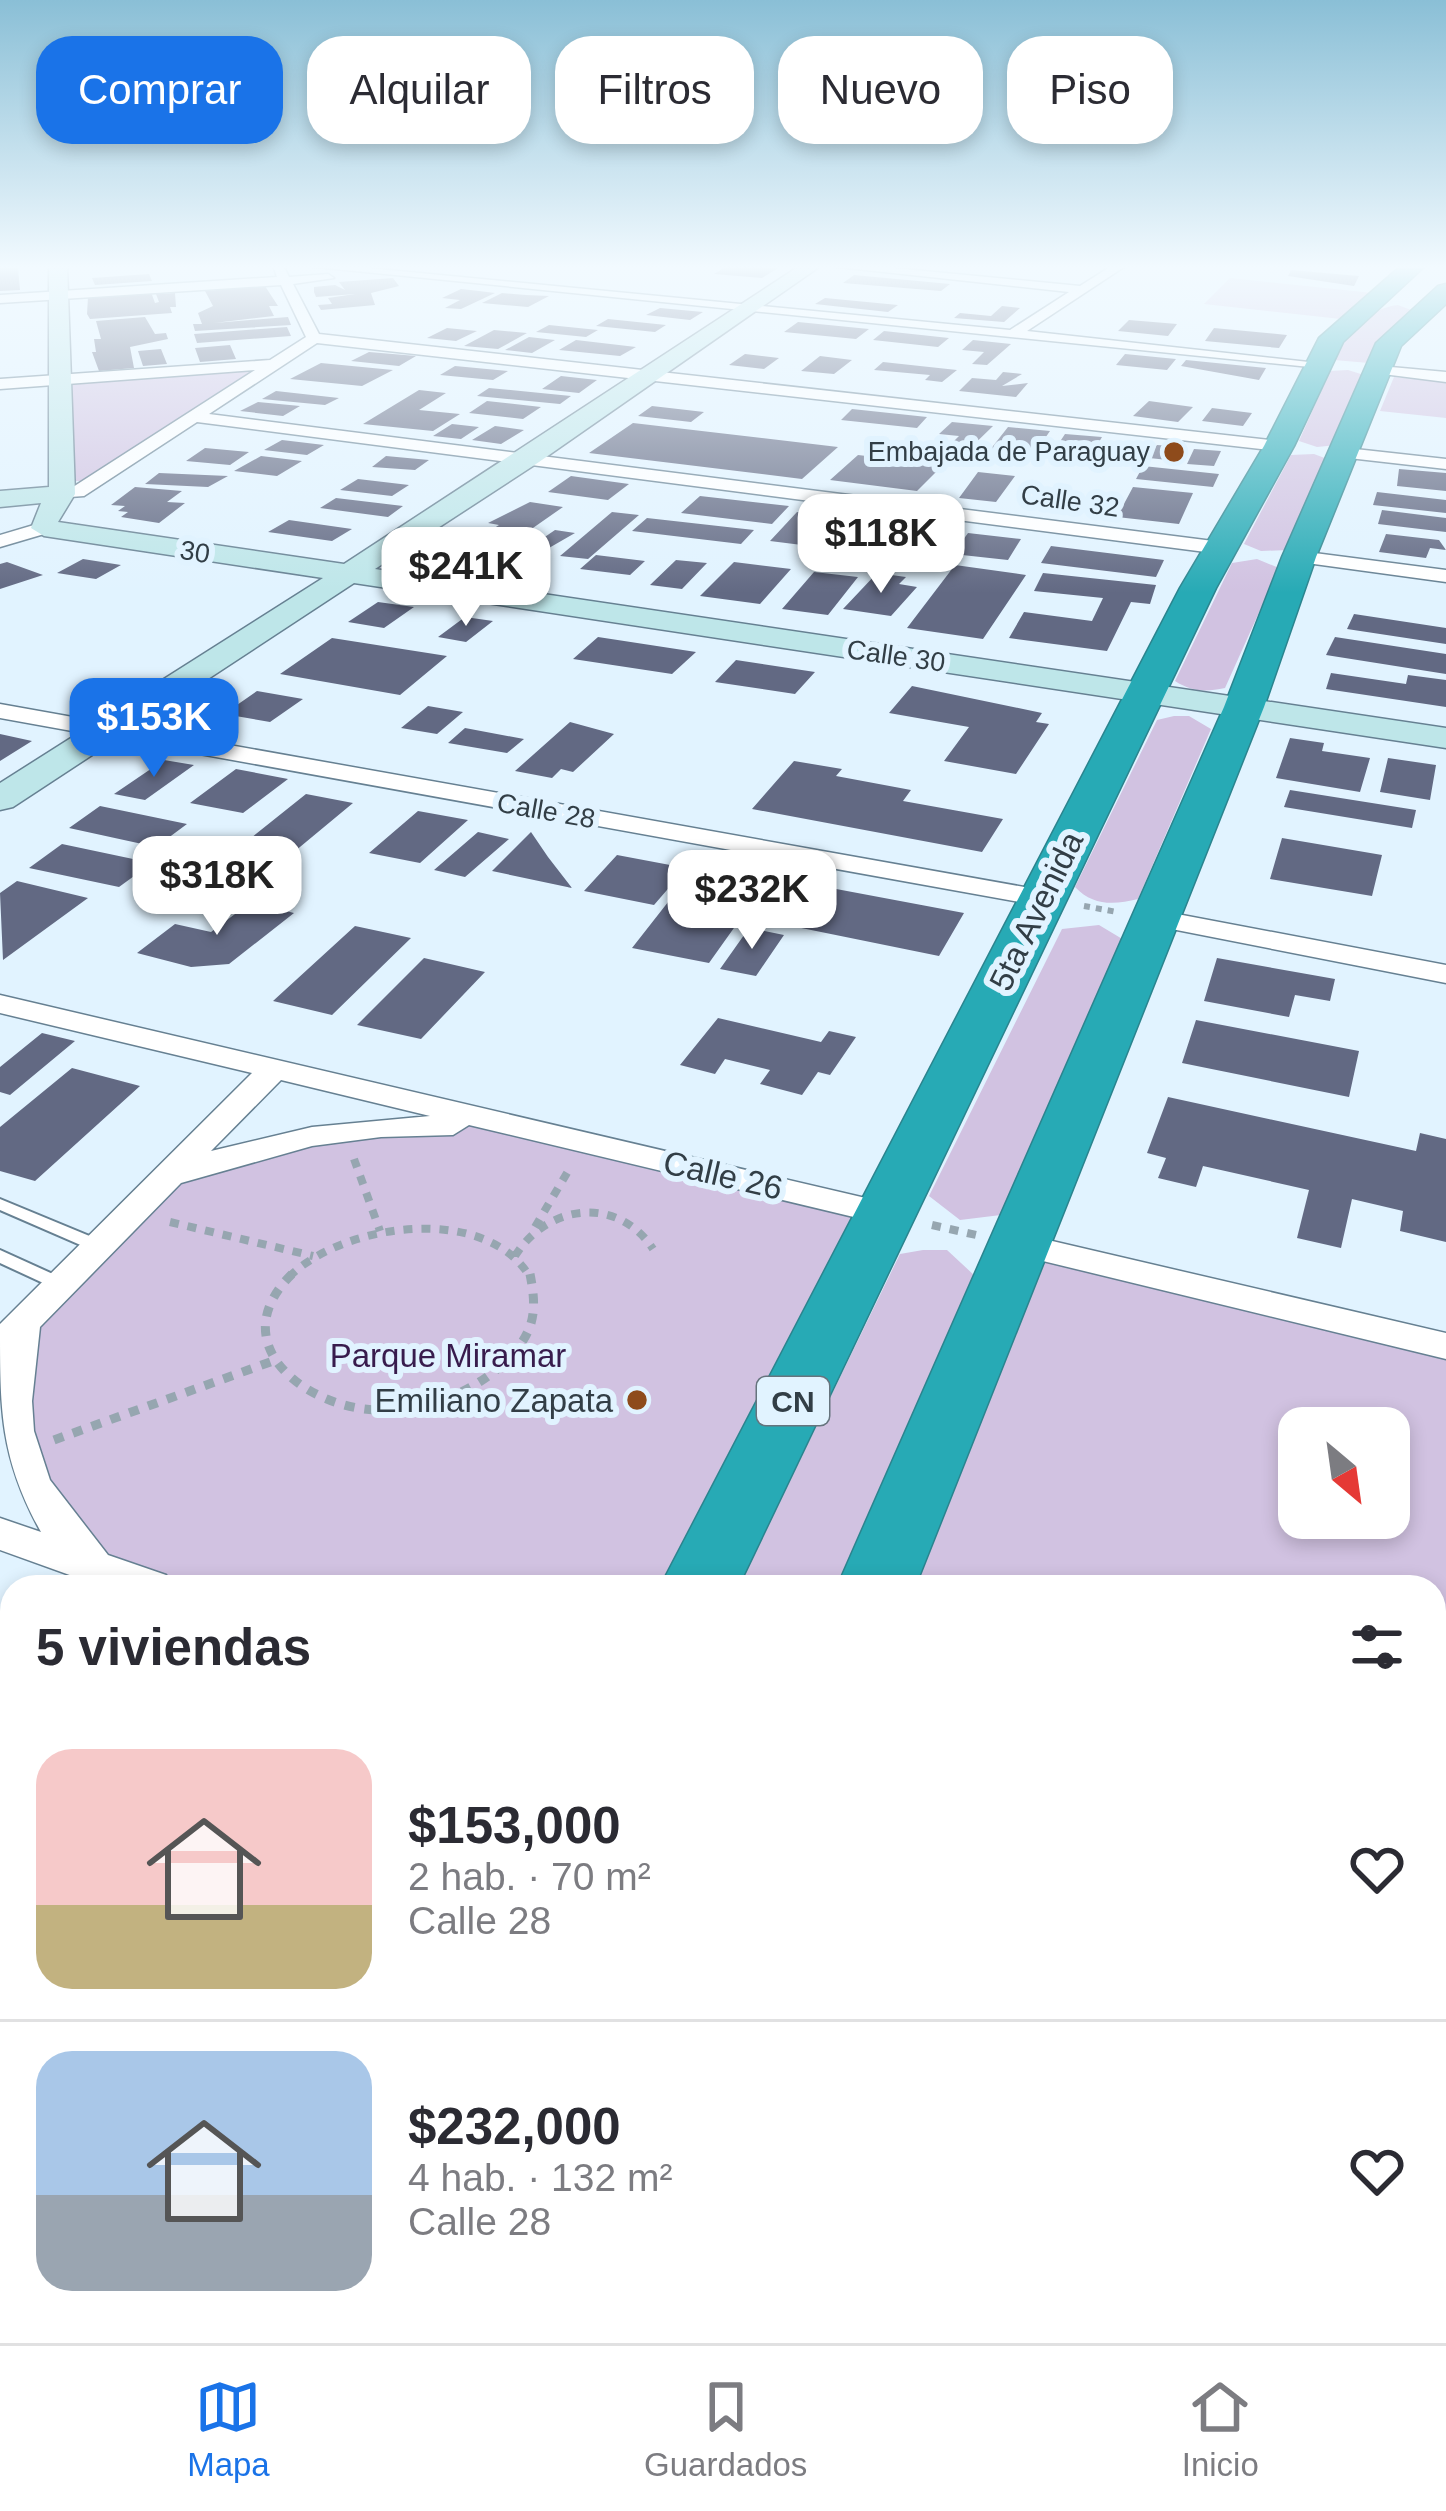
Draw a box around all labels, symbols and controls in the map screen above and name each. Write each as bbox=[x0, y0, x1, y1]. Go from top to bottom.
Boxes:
chip: Comprar bbox=[36, 36, 283, 144]
chip: Alquilar bbox=[307, 36, 531, 144]
chip: Filtros bbox=[555, 36, 754, 144]
chip: Nuevo bbox=[778, 36, 983, 144]
chip: Piso bbox=[1007, 36, 1173, 144]
place label: Embajada de Paraguay bbox=[868, 437, 1150, 467]
marker: Embajada de Paraguay bbox=[1161, 439, 1187, 465]
street label: Calle 32 bbox=[1019, 479, 1121, 523]
pin: $118K bbox=[797, 494, 965, 596]
text: $118K bbox=[825, 511, 937, 554]
pin: $241K bbox=[382, 527, 550, 629]
street label: 30 bbox=[178, 535, 212, 569]
text: $241K bbox=[409, 544, 523, 587]
street label: Calle 30 bbox=[845, 634, 947, 678]
pin: $153K bbox=[70, 678, 238, 780]
text: $153K bbox=[97, 695, 211, 738]
street label: Calle 28 bbox=[495, 788, 597, 834]
street label: 5ta Avenida bbox=[982, 825, 1091, 996]
pin: $318K bbox=[133, 836, 301, 938]
pin: $232K bbox=[668, 850, 836, 952]
text: $318K bbox=[160, 853, 274, 896]
text: $232K bbox=[695, 867, 809, 910]
street label: Calle 26 bbox=[660, 1143, 786, 1207]
park label: Parque Miramar bbox=[330, 1337, 566, 1374]
road number: CN bbox=[757, 1377, 829, 1425]
place label: Emiliano Zapata bbox=[375, 1382, 614, 1419]
marker: Emiliano Zapata bbox=[624, 1387, 650, 1413]
north arrow bbox=[1278, 1407, 1410, 1539]
map controls bbox=[1278, 1407, 1410, 1539]
icon: filters bbox=[1344, 1614, 1410, 1680]
text: 5 viviendas bbox=[36, 1619, 311, 1676]
icon: home bbox=[132, 1797, 276, 1941]
text: $153,000 bbox=[408, 1797, 621, 1854]
icon: heart bbox=[1344, 1836, 1410, 1902]
text: 2 hab. · 70 m² bbox=[408, 1855, 651, 1898]
text: Calle 28 bbox=[408, 1899, 551, 1942]
text: $232,000 bbox=[408, 2098, 621, 2155]
icon: home bbox=[132, 2099, 276, 2243]
icon: heart bbox=[1344, 2138, 1410, 2204]
text: 4 hab. · 132 m² bbox=[408, 2156, 672, 2199]
text: Calle 28 bbox=[408, 2200, 551, 2243]
tab: Mapa bbox=[187, 2374, 270, 2484]
tab: Guardados bbox=[644, 2374, 807, 2484]
tab: Inicio bbox=[1182, 2374, 1259, 2484]

